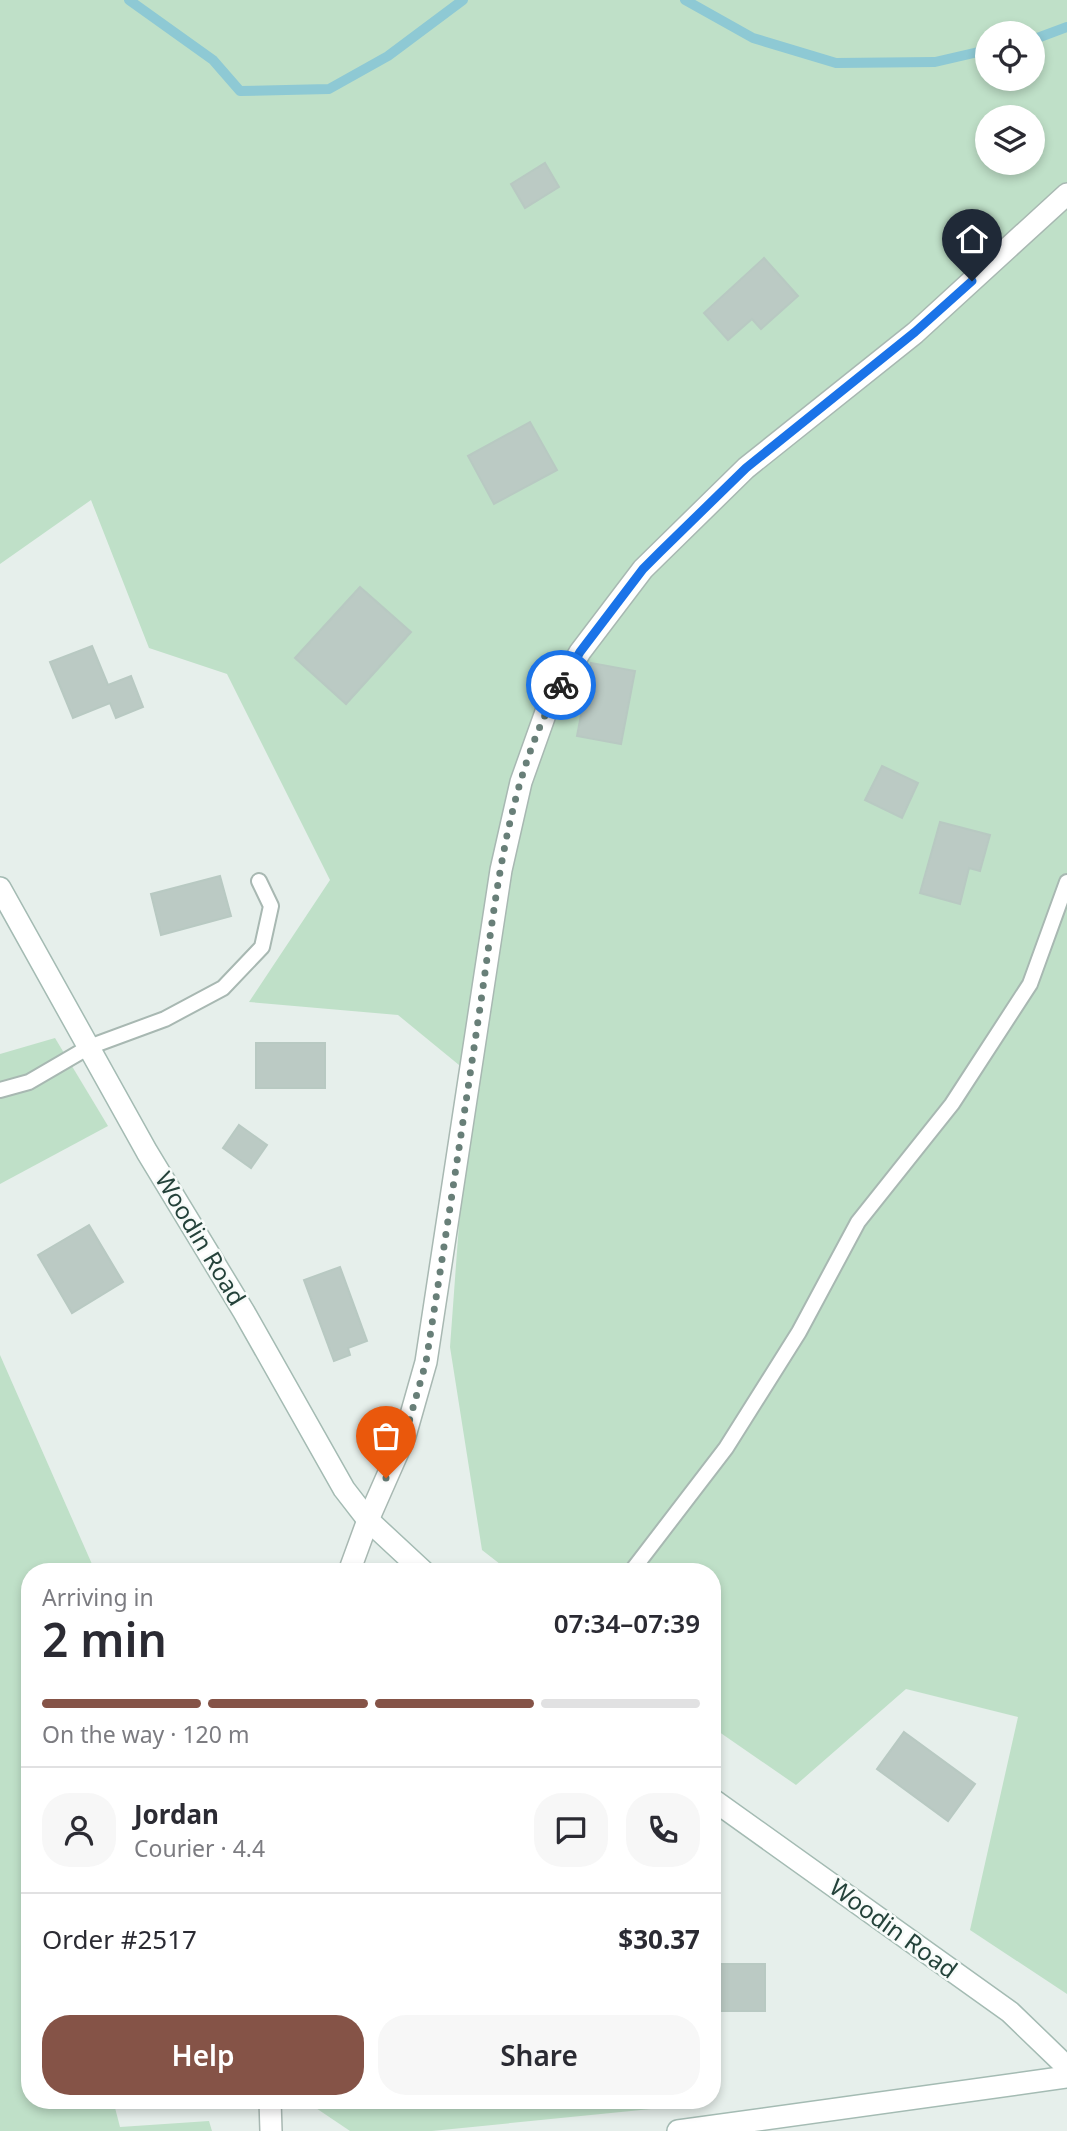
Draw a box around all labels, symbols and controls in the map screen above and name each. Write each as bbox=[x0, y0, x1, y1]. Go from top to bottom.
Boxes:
map controls bbox=[975, 21, 1045, 175]
button: locate bbox=[975, 21, 1045, 91]
button: layers bbox=[975, 105, 1045, 175]
pin bbox=[942, 209, 1002, 281]
icon: home bbox=[953, 220, 991, 258]
courier bbox=[526, 650, 596, 720]
icon: bike bbox=[542, 666, 580, 704]
street label: Woodin Road bbox=[148, 1165, 254, 1311]
pin bbox=[356, 1406, 416, 1478]
icon: bag bbox=[367, 1417, 405, 1455]
text: Arriving in bbox=[42, 1581, 154, 1613]
text: 07:34–07:39 bbox=[554, 1605, 700, 1641]
text: 2 min bbox=[42, 1608, 167, 1670]
text: On the way · 120 m bbox=[42, 1718, 249, 1750]
button: person bbox=[42, 1793, 116, 1867]
button: chat bbox=[534, 1793, 608, 1867]
button: phone bbox=[626, 1793, 700, 1867]
text: Jordan bbox=[134, 1796, 219, 1832]
text: Courier · 4.4 bbox=[134, 1832, 265, 1864]
street label: Woodin Road bbox=[823, 1870, 964, 1985]
text: Order #2517 bbox=[42, 1921, 197, 1957]
text: $30.37 bbox=[618, 1921, 700, 1957]
button: Help bbox=[42, 2015, 364, 2095]
button: Share bbox=[378, 2015, 700, 2095]

